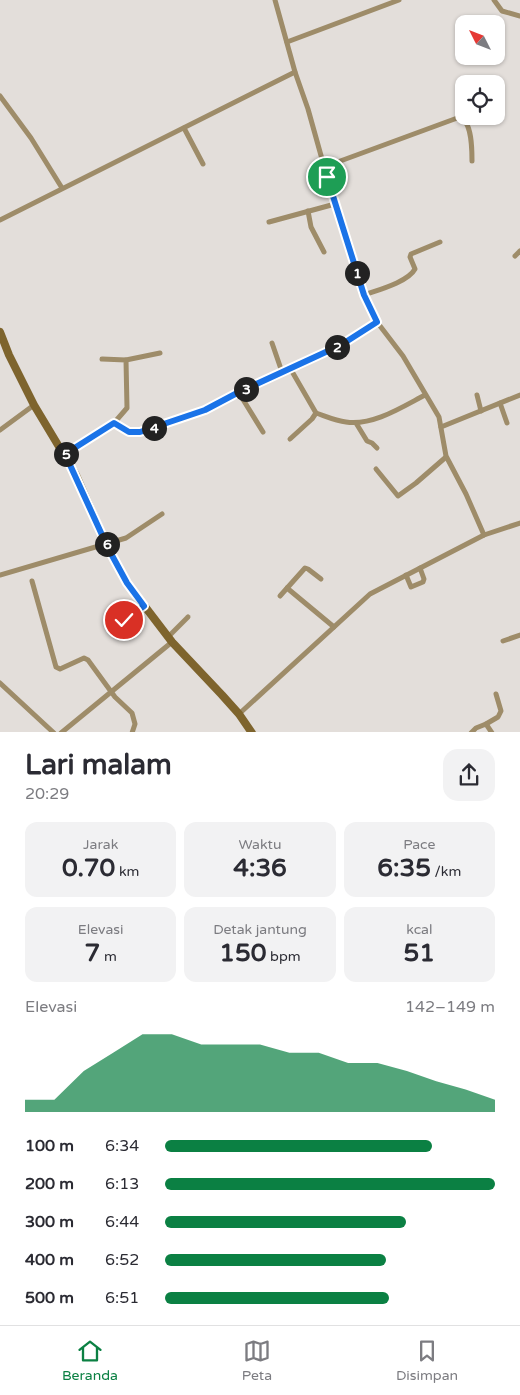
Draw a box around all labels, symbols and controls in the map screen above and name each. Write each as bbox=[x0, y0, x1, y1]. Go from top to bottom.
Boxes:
north arrow bbox=[455, 15, 505, 65]
map controls bbox=[455, 15, 505, 125]
button: locate bbox=[455, 75, 505, 125]
pin bbox=[306, 156, 348, 198]
icon: arrive bbox=[313, 163, 341, 191]
pin: 1 bbox=[344, 260, 370, 286]
text: 1 bbox=[353, 265, 362, 282]
pin: 2 bbox=[324, 334, 350, 360]
text: 2 bbox=[333, 339, 342, 356]
pin: 3 bbox=[234, 376, 258, 402]
text: 3 bbox=[242, 381, 251, 398]
pin: 4 bbox=[142, 416, 166, 440]
text: 4 bbox=[150, 420, 159, 437]
pin: 5 bbox=[54, 442, 78, 466]
text: 5 bbox=[62, 446, 71, 463]
pin: 6 bbox=[94, 532, 120, 556]
text: 6 bbox=[103, 536, 112, 553]
pin bbox=[103, 599, 145, 641]
icon: check bbox=[110, 606, 138, 634]
text: Lari malam bbox=[25, 748, 172, 782]
button: share bbox=[443, 749, 495, 801]
text: 20:29 bbox=[25, 784, 69, 804]
text: Jarak bbox=[83, 836, 118, 853]
text: Waktu bbox=[239, 836, 281, 853]
text: Pace bbox=[403, 836, 435, 853]
text: 0.70 bbox=[62, 853, 115, 883]
text: 4:36 bbox=[233, 853, 287, 883]
text: 6:35 bbox=[377, 853, 431, 883]
text: km bbox=[115, 863, 139, 880]
text: /km bbox=[431, 863, 461, 880]
text: Elevasi bbox=[78, 921, 124, 938]
text: Detak jantung bbox=[213, 921, 307, 938]
text: kcal bbox=[406, 921, 432, 938]
text: 7 bbox=[85, 938, 100, 968]
text: 150 bbox=[219, 938, 266, 968]
text: 51 bbox=[404, 938, 435, 968]
text: m bbox=[100, 948, 117, 965]
text: bpm bbox=[266, 948, 301, 965]
text: Elevasi bbox=[25, 997, 77, 1017]
text: 142–149 m bbox=[405, 997, 495, 1017]
text: 100 m bbox=[25, 1136, 74, 1156]
text: 6:34 bbox=[105, 1136, 139, 1156]
text: 200 m bbox=[25, 1174, 74, 1194]
text: 6:13 bbox=[105, 1174, 139, 1194]
text: 300 m bbox=[25, 1212, 74, 1232]
text: 6:44 bbox=[105, 1212, 139, 1232]
text: 400 m bbox=[25, 1250, 74, 1270]
text: 6:52 bbox=[105, 1250, 139, 1270]
text: 500 m bbox=[25, 1288, 74, 1308]
text: 6:51 bbox=[105, 1288, 139, 1308]
tab: Beranda bbox=[62, 1337, 118, 1384]
tab: Peta bbox=[242, 1337, 272, 1384]
tab: Disimpan bbox=[396, 1337, 458, 1384]

